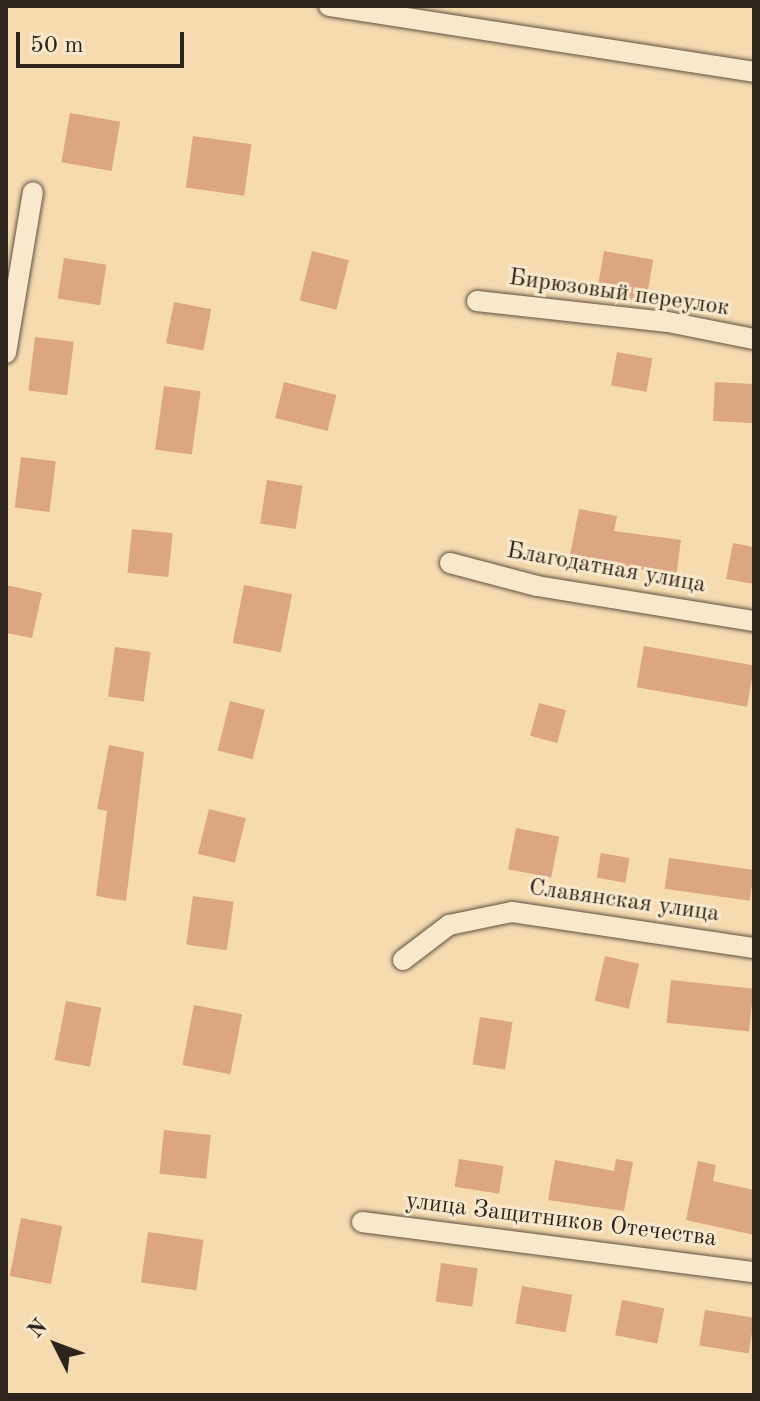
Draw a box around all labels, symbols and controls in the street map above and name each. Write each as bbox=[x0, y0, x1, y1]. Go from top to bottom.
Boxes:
scale bar bbox=[20, 16, 188, 66]
text: 50 m bbox=[30, 34, 84, 58]
street label: Бирюзовый переулок bbox=[507, 264, 731, 324]
street label: Благодатная улица bbox=[504, 537, 708, 601]
street label: Славянская улица bbox=[527, 874, 721, 930]
street label: улица Защитников Отечества bbox=[404, 1188, 718, 1254]
north arrow bbox=[16, 1305, 96, 1385]
text: N bbox=[24, 1315, 52, 1343]

